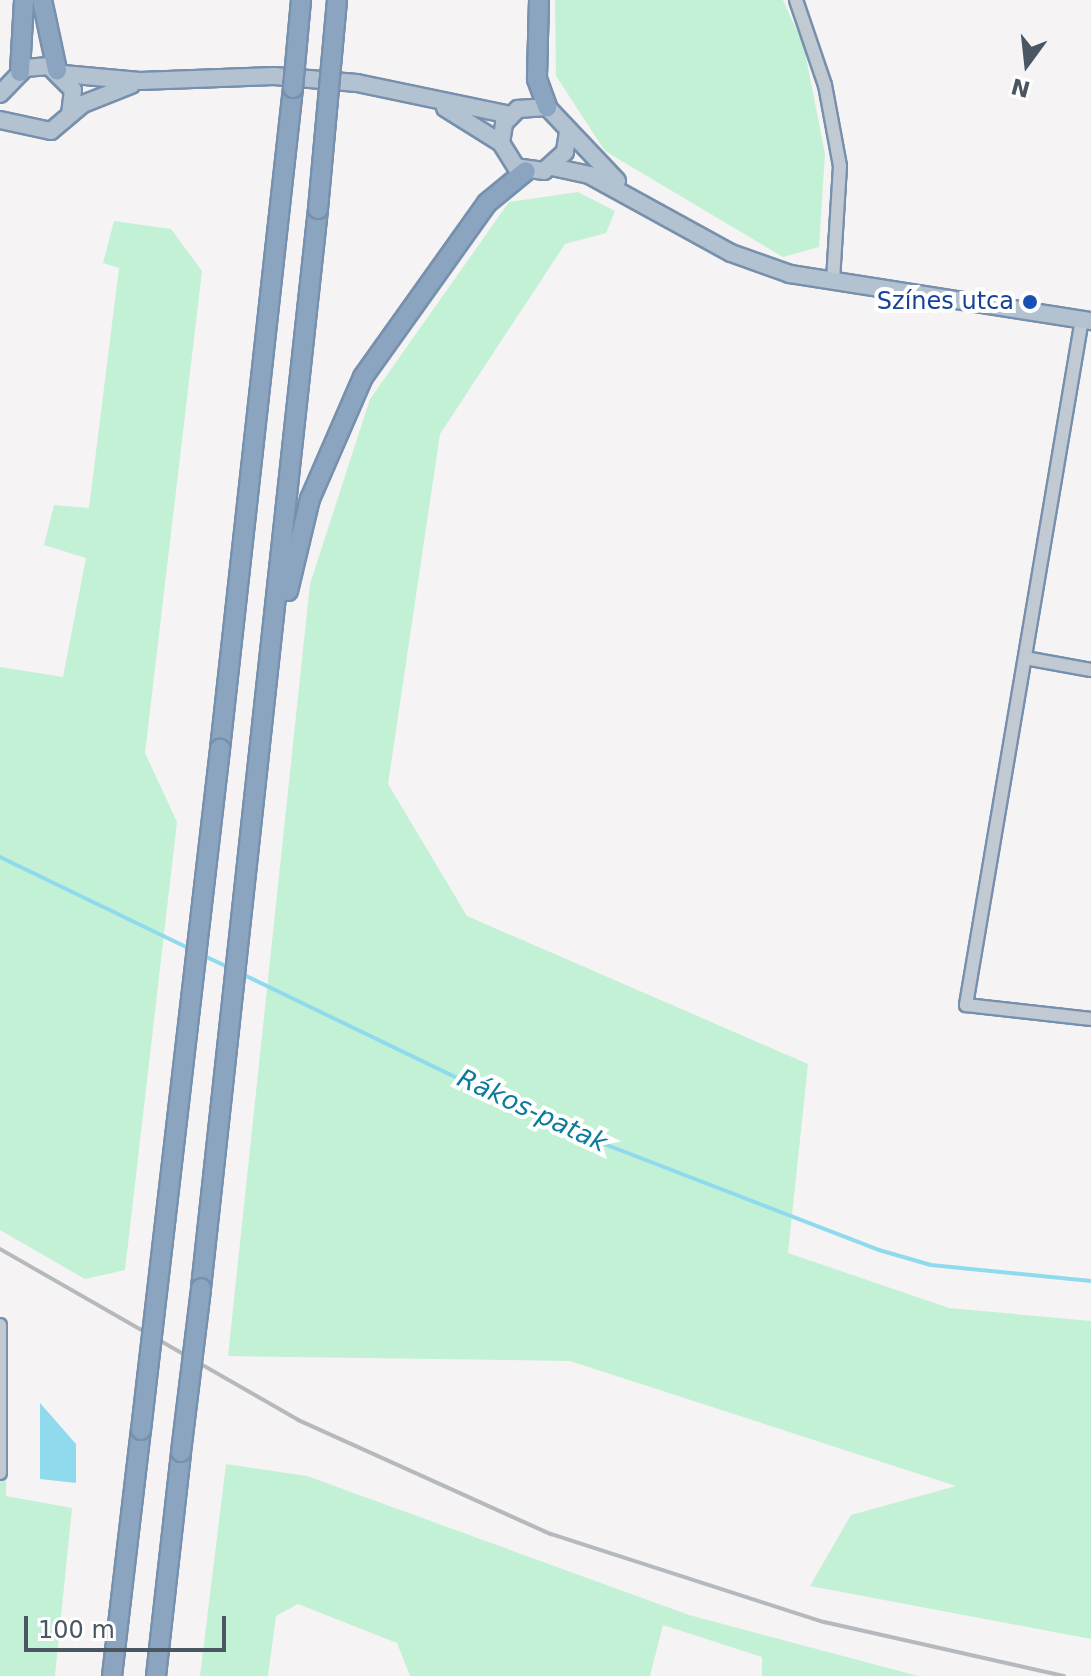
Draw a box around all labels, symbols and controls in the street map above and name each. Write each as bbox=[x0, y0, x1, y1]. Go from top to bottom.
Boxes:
north arrow bbox=[987, 24, 1067, 104]
text: N bbox=[1009, 73, 1033, 102]
place label: Színes utca bbox=[877, 288, 1014, 316]
marker: Színes utca bbox=[1021, 293, 1039, 311]
water label: Rákos-patak bbox=[452, 1063, 612, 1159]
scale bar bbox=[28, 1600, 230, 1650]
text: 100 m bbox=[38, 1616, 115, 1644]

